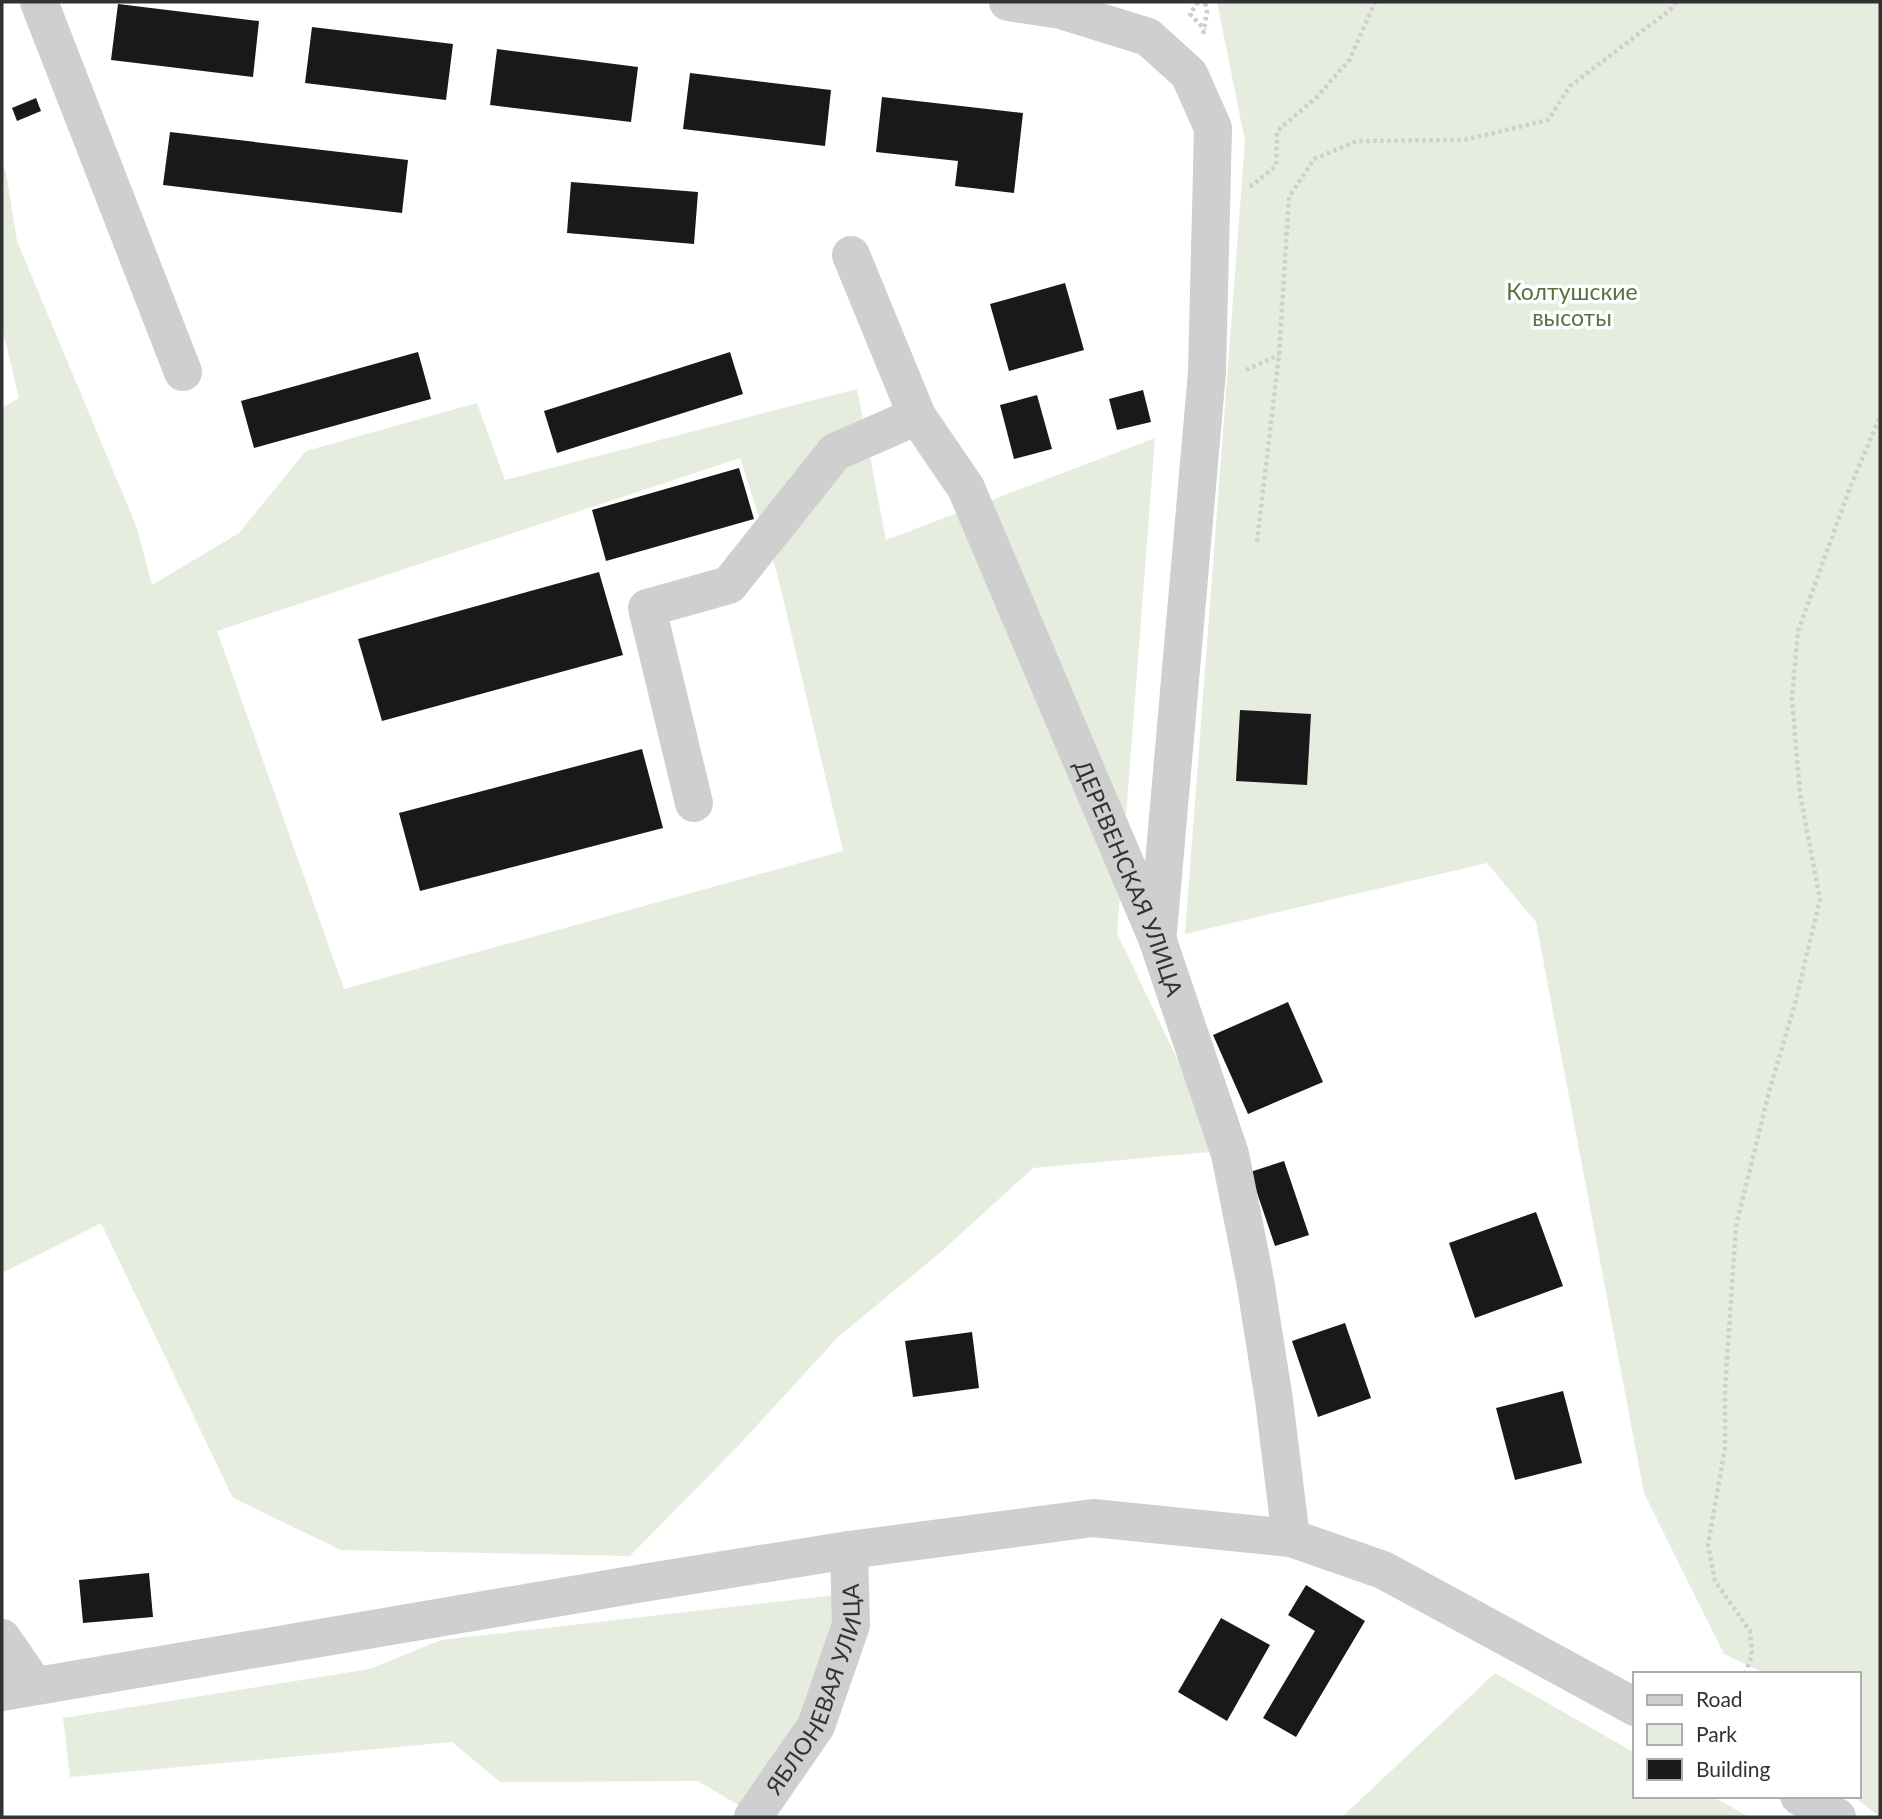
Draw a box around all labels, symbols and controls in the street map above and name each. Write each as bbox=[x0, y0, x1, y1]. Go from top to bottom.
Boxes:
park label: Колтушские высоты bbox=[1506, 277, 1638, 331]
street label: ДЕРЕВЕНСКАЯ УЛИЦА bbox=[1069, 756, 1190, 1000]
street label: ЯБЛОНЕВАЯ УЛИЦА bbox=[759, 1583, 867, 1800]
legend bbox=[1633, 1672, 1861, 1798]
text: Road bbox=[1696, 1686, 1743, 1711]
text: Park bbox=[1696, 1721, 1737, 1746]
text: Building bbox=[1696, 1756, 1771, 1781]

